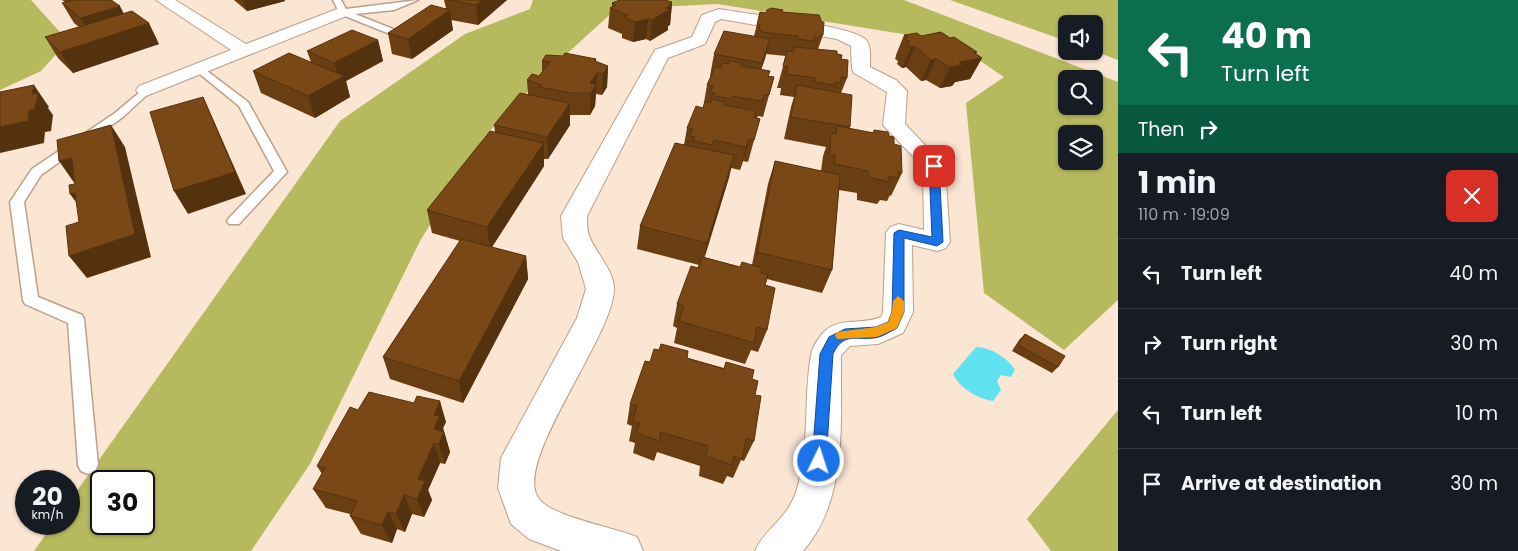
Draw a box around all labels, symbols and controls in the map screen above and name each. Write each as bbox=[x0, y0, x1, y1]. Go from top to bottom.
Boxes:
text: 40 m bbox=[1221, 11, 1312, 60]
map controls bbox=[1058, 15, 1103, 170]
button: sound bbox=[1058, 15, 1103, 60]
icon: left bbox=[1138, 20, 1203, 85]
text: Turn left bbox=[1221, 58, 1309, 89]
button: search bbox=[1058, 70, 1103, 115]
icon: right bbox=[1194, 115, 1222, 143]
text: Then bbox=[1138, 116, 1184, 143]
button: layers bbox=[1058, 125, 1103, 170]
pin bbox=[913, 145, 955, 187]
icon: arrive bbox=[920, 152, 948, 180]
text: 1 min bbox=[1138, 161, 1216, 204]
button: close bbox=[1446, 170, 1498, 222]
text: 110 m · 19:09 bbox=[1138, 203, 1230, 226]
icon: left bbox=[1138, 260, 1166, 288]
text: Turn left bbox=[1181, 260, 1262, 287]
text: 40 m bbox=[1449, 260, 1498, 287]
icon: right bbox=[1138, 330, 1166, 358]
text: Turn right bbox=[1181, 330, 1277, 357]
text: 30 m bbox=[1450, 330, 1498, 357]
icon: left bbox=[1138, 400, 1166, 428]
text: Turn left bbox=[1181, 400, 1262, 427]
text: 10 m bbox=[1455, 400, 1498, 427]
position arrow bbox=[792, 434, 844, 486]
speed limit sign: 30 bbox=[90, 470, 155, 535]
icon: arrive bbox=[1138, 470, 1166, 498]
text: Arrive at destination bbox=[1181, 470, 1382, 497]
text: 30 m bbox=[1450, 470, 1498, 497]
text: 20 bbox=[32, 479, 63, 514]
text: km/h bbox=[32, 506, 63, 523]

